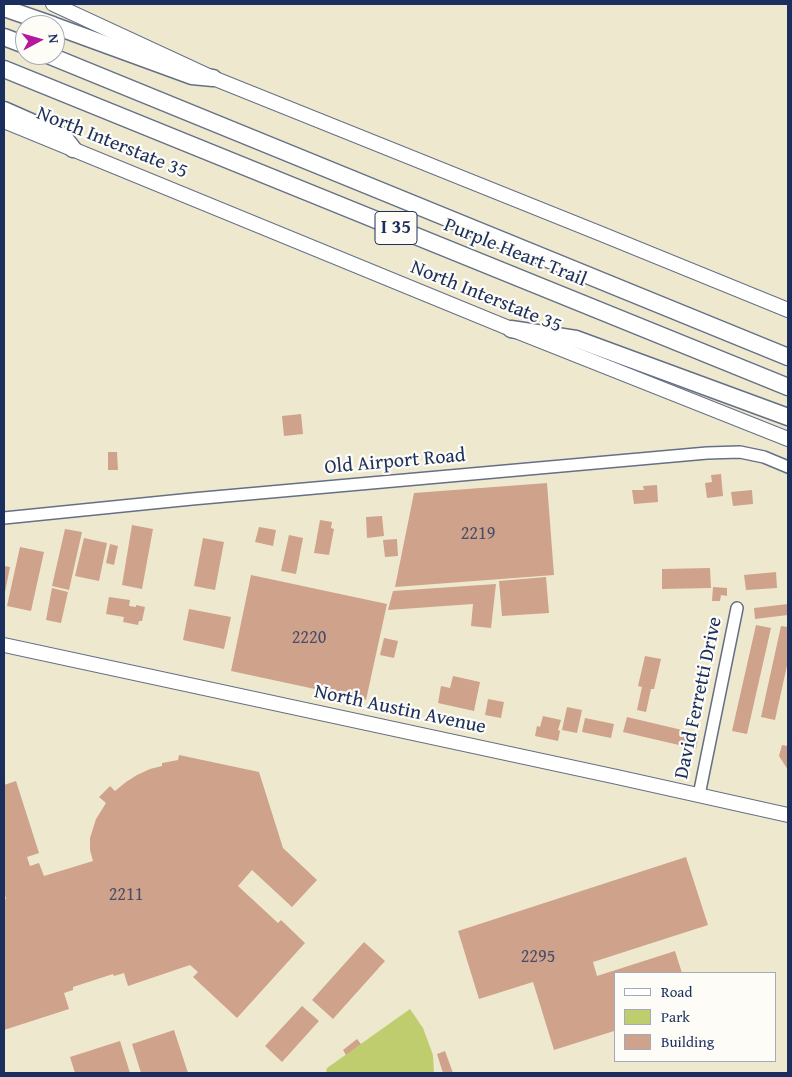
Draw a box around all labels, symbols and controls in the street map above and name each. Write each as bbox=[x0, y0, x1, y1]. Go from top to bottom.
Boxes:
north arrow bbox=[15, 15, 65, 65]
text: N bbox=[43, 33, 64, 44]
street label: North Interstate 35 bbox=[33, 102, 191, 184]
road number: I 35 bbox=[375, 212, 417, 244]
street label: Purple Heart Trail bbox=[440, 213, 590, 293]
street label: North Interstate 35 bbox=[407, 256, 565, 338]
street label: Old Airport Road bbox=[324, 444, 466, 480]
house number: 2219 bbox=[461, 523, 495, 545]
street label: David Ferretti Drive bbox=[670, 615, 728, 781]
house number: 2220 bbox=[292, 627, 326, 649]
street label: North Austin Avenue bbox=[312, 680, 488, 740]
house number: 2211 bbox=[109, 884, 143, 906]
house number: 2295 bbox=[521, 946, 555, 968]
legend bbox=[614, 972, 777, 1062]
text: Road bbox=[661, 981, 692, 1002]
text: Park bbox=[661, 1006, 690, 1027]
text: Building bbox=[661, 1031, 714, 1052]

